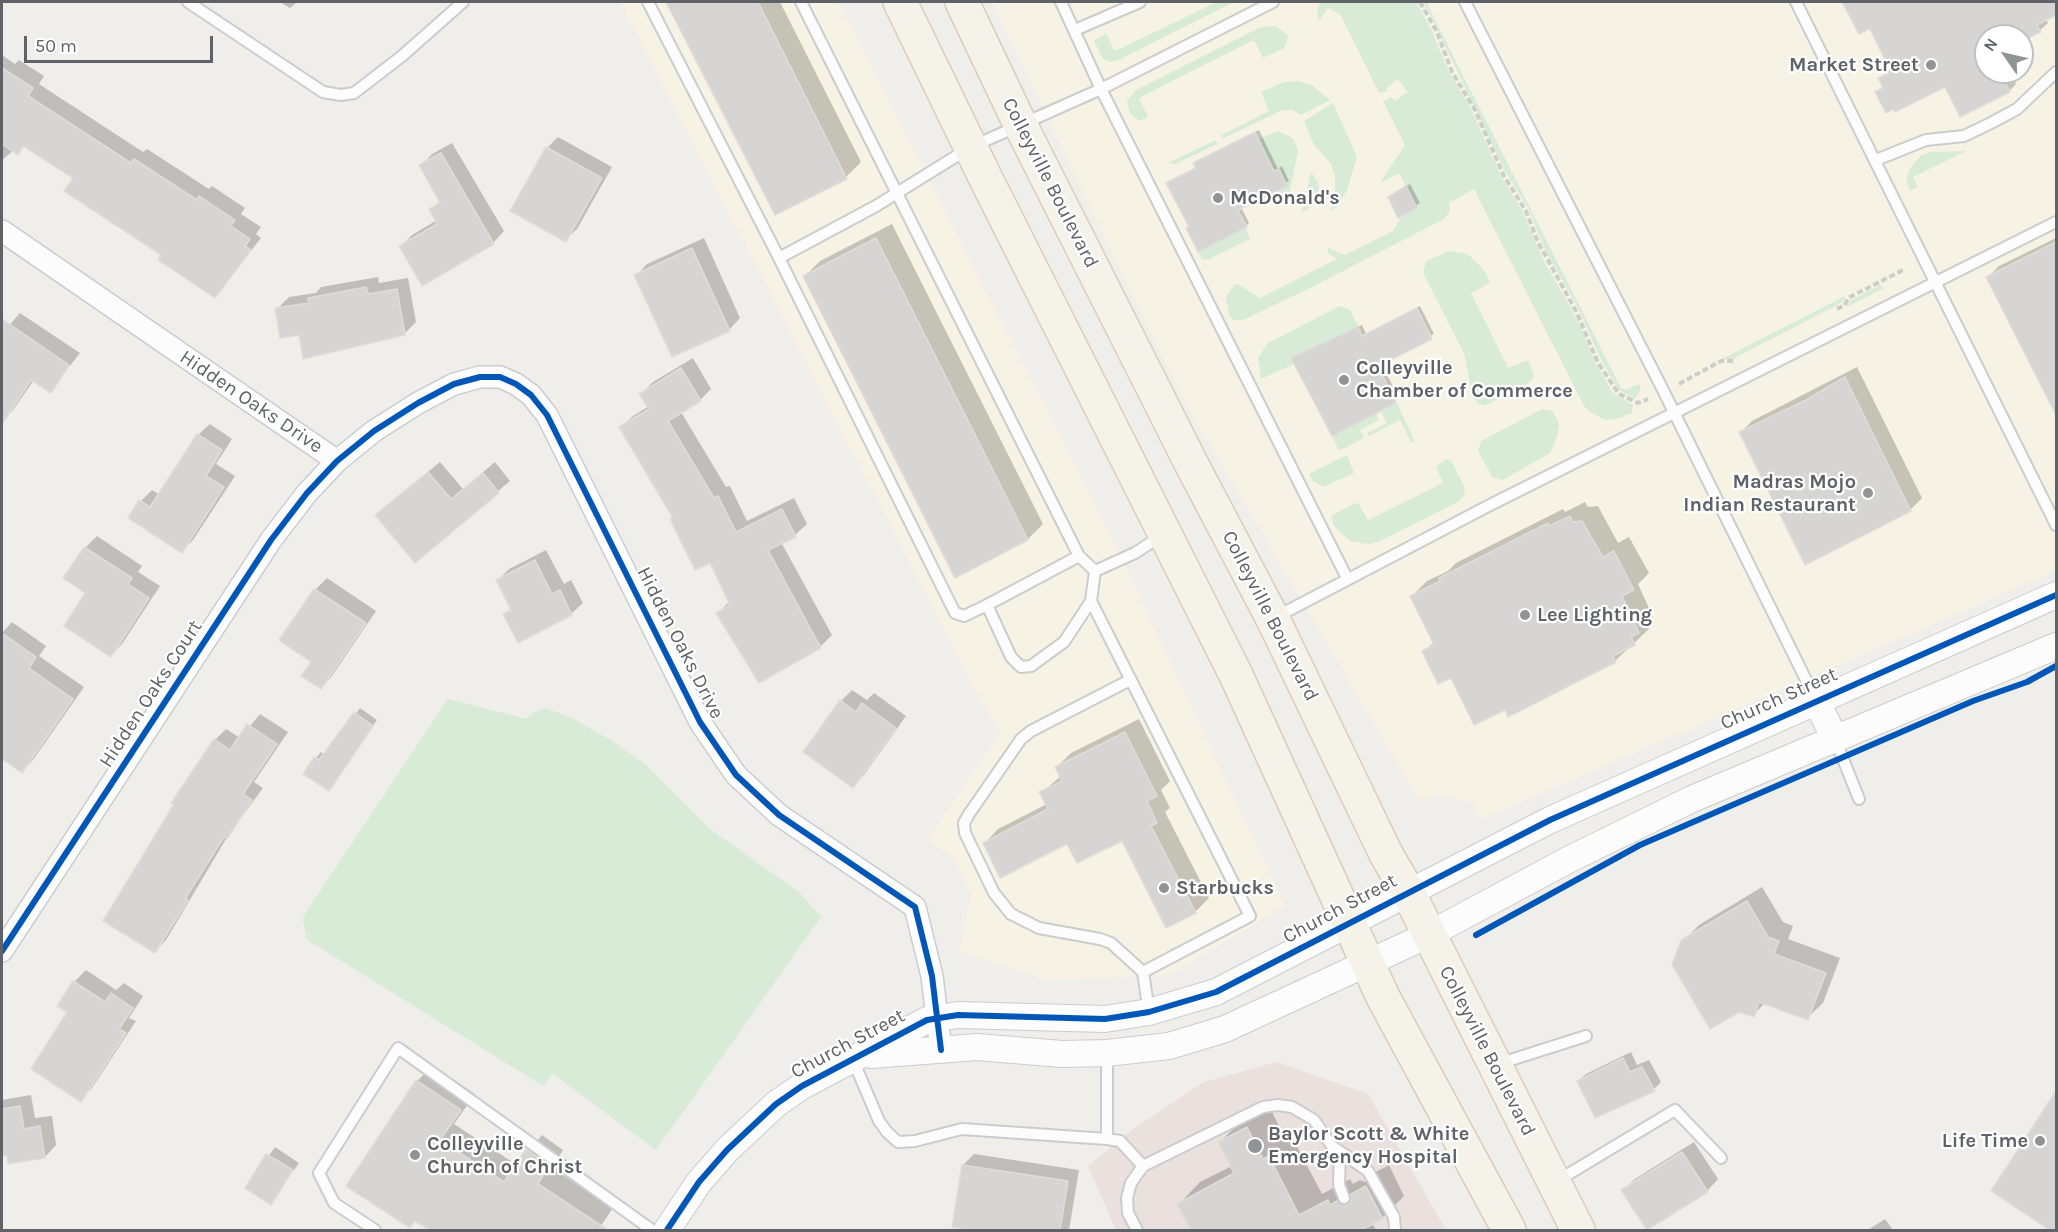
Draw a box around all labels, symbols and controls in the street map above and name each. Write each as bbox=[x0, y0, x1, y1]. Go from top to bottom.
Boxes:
scale bar bbox=[27, 24, 216, 62]
north arrow bbox=[1974, 24, 2034, 84]
text: 50 m bbox=[35, 35, 77, 57]
text: N bbox=[1979, 35, 2001, 55]
place label: Market Street bbox=[1789, 53, 1919, 77]
marker: Market Street bbox=[1924, 58, 1938, 72]
street label: Colleyville Boulevard bbox=[997, 94, 1103, 272]
place label: McDonald's bbox=[1230, 186, 1340, 210]
marker: McDonald's bbox=[1211, 191, 1225, 205]
street label: Hidden Oaks Drive bbox=[175, 345, 327, 459]
place label: Colleyville Chamber of Commerce bbox=[1356, 356, 1573, 403]
marker: Colleyville Chamber of Commerce bbox=[1337, 373, 1351, 387]
place label: Madras Mojo Indian Restaurant bbox=[1683, 470, 1856, 517]
marker: Madras Mojo Indian Restaurant bbox=[1861, 486, 1875, 500]
street label: Colleyville Boulevard bbox=[1217, 527, 1323, 705]
street label: Hidden Oaks Drive bbox=[631, 563, 729, 723]
place label: Lee Lighting bbox=[1537, 603, 1652, 627]
marker: Lee Lighting bbox=[1518, 608, 1532, 622]
street label: Hidden Oaks Court bbox=[94, 616, 208, 772]
street label: Church Street bbox=[1717, 662, 1841, 736]
street label: Church Street bbox=[1279, 869, 1401, 949]
place label: Starbucks bbox=[1176, 876, 1274, 900]
marker: Starbucks bbox=[1157, 881, 1171, 895]
street label: Colleyville Boulevard bbox=[1434, 962, 1540, 1140]
street label: Church Street bbox=[787, 1004, 909, 1084]
place label: Baylor Scott & White Emergency Hospital bbox=[1268, 1122, 1469, 1169]
place label: Life Time bbox=[1942, 1129, 2028, 1153]
place label: Colleyville Church of Christ bbox=[427, 1132, 582, 1179]
marker: Life Time bbox=[2033, 1134, 2047, 1148]
marker: Baylor Scott & White Emergency Hospital bbox=[1246, 1137, 1264, 1155]
marker: Colleyville Church of Christ bbox=[408, 1148, 422, 1162]

